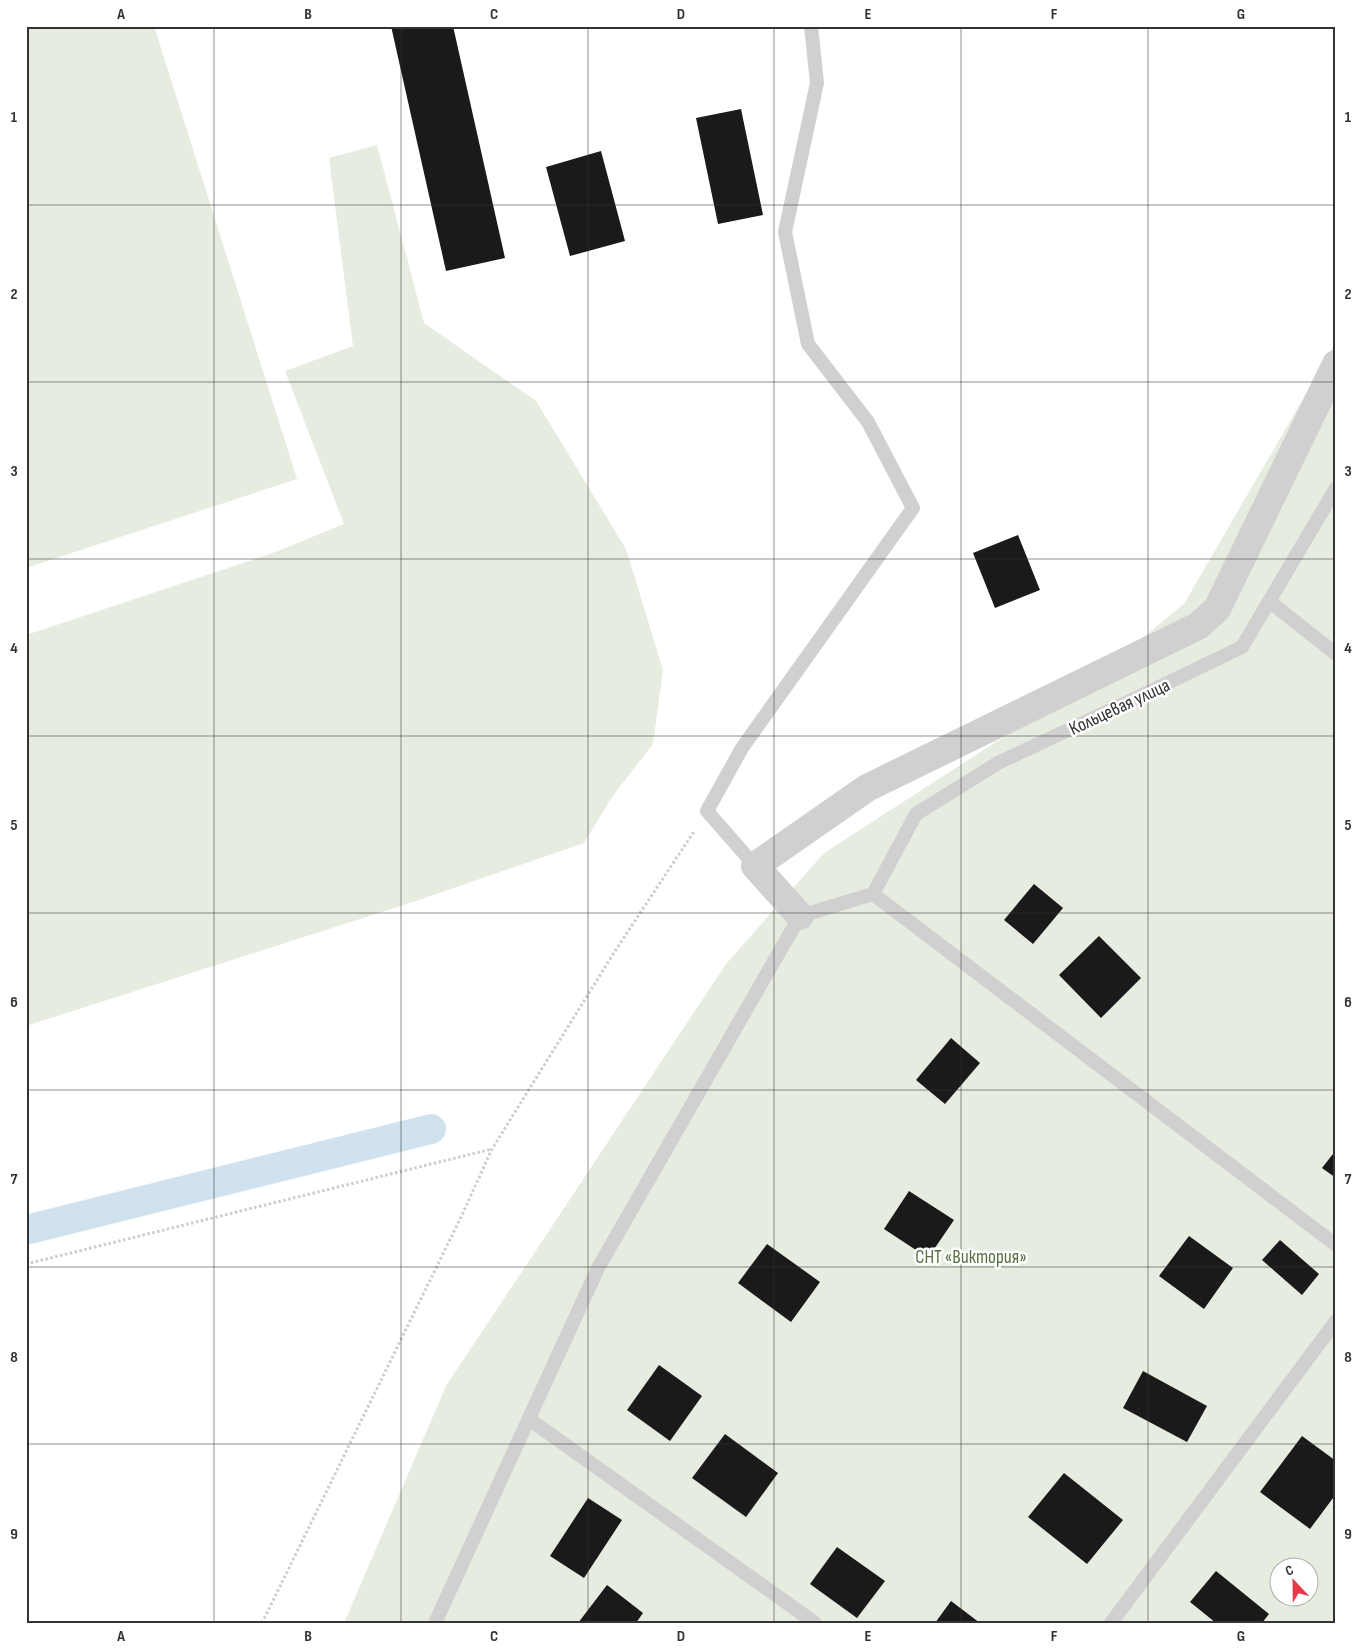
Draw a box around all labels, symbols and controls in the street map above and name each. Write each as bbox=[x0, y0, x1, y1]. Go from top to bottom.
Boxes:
text: A bbox=[116, 5, 125, 24]
text: B bbox=[304, 5, 312, 24]
text: C bbox=[490, 5, 498, 24]
text: D bbox=[677, 5, 685, 24]
text: E bbox=[865, 5, 872, 24]
text: F bbox=[1051, 5, 1058, 24]
text: G bbox=[1237, 5, 1245, 24]
text: 1 bbox=[11, 108, 18, 127]
text: 1 bbox=[1345, 108, 1352, 127]
text: 2 bbox=[10, 285, 18, 304]
text: 2 bbox=[1344, 285, 1352, 304]
text: 3 bbox=[10, 462, 18, 481]
text: 3 bbox=[1344, 462, 1352, 481]
text: 4 bbox=[10, 639, 18, 658]
text: 4 bbox=[1344, 639, 1352, 658]
street label: Кольцевая улица bbox=[1066, 674, 1174, 741]
text: 5 bbox=[10, 816, 18, 835]
text: 5 bbox=[1344, 816, 1352, 835]
text: 6 bbox=[10, 993, 18, 1012]
text: 6 bbox=[1344, 993, 1352, 1012]
text: 7 bbox=[11, 1170, 18, 1189]
text: 7 bbox=[1345, 1170, 1352, 1189]
park label: СНТ «Виктория» bbox=[915, 1246, 1027, 1269]
text: 8 bbox=[10, 1348, 18, 1367]
text: 8 bbox=[1344, 1348, 1352, 1367]
text: 9 bbox=[10, 1525, 18, 1544]
text: 9 bbox=[1344, 1525, 1352, 1544]
north arrow bbox=[1270, 1556, 1320, 1606]
text: С bbox=[1283, 1561, 1296, 1580]
text: A bbox=[116, 1627, 125, 1646]
text: B bbox=[304, 1627, 312, 1646]
text: C bbox=[490, 1627, 498, 1646]
text: D bbox=[677, 1627, 685, 1646]
text: E bbox=[865, 1627, 872, 1646]
text: F bbox=[1051, 1627, 1058, 1646]
text: G bbox=[1237, 1627, 1245, 1646]

